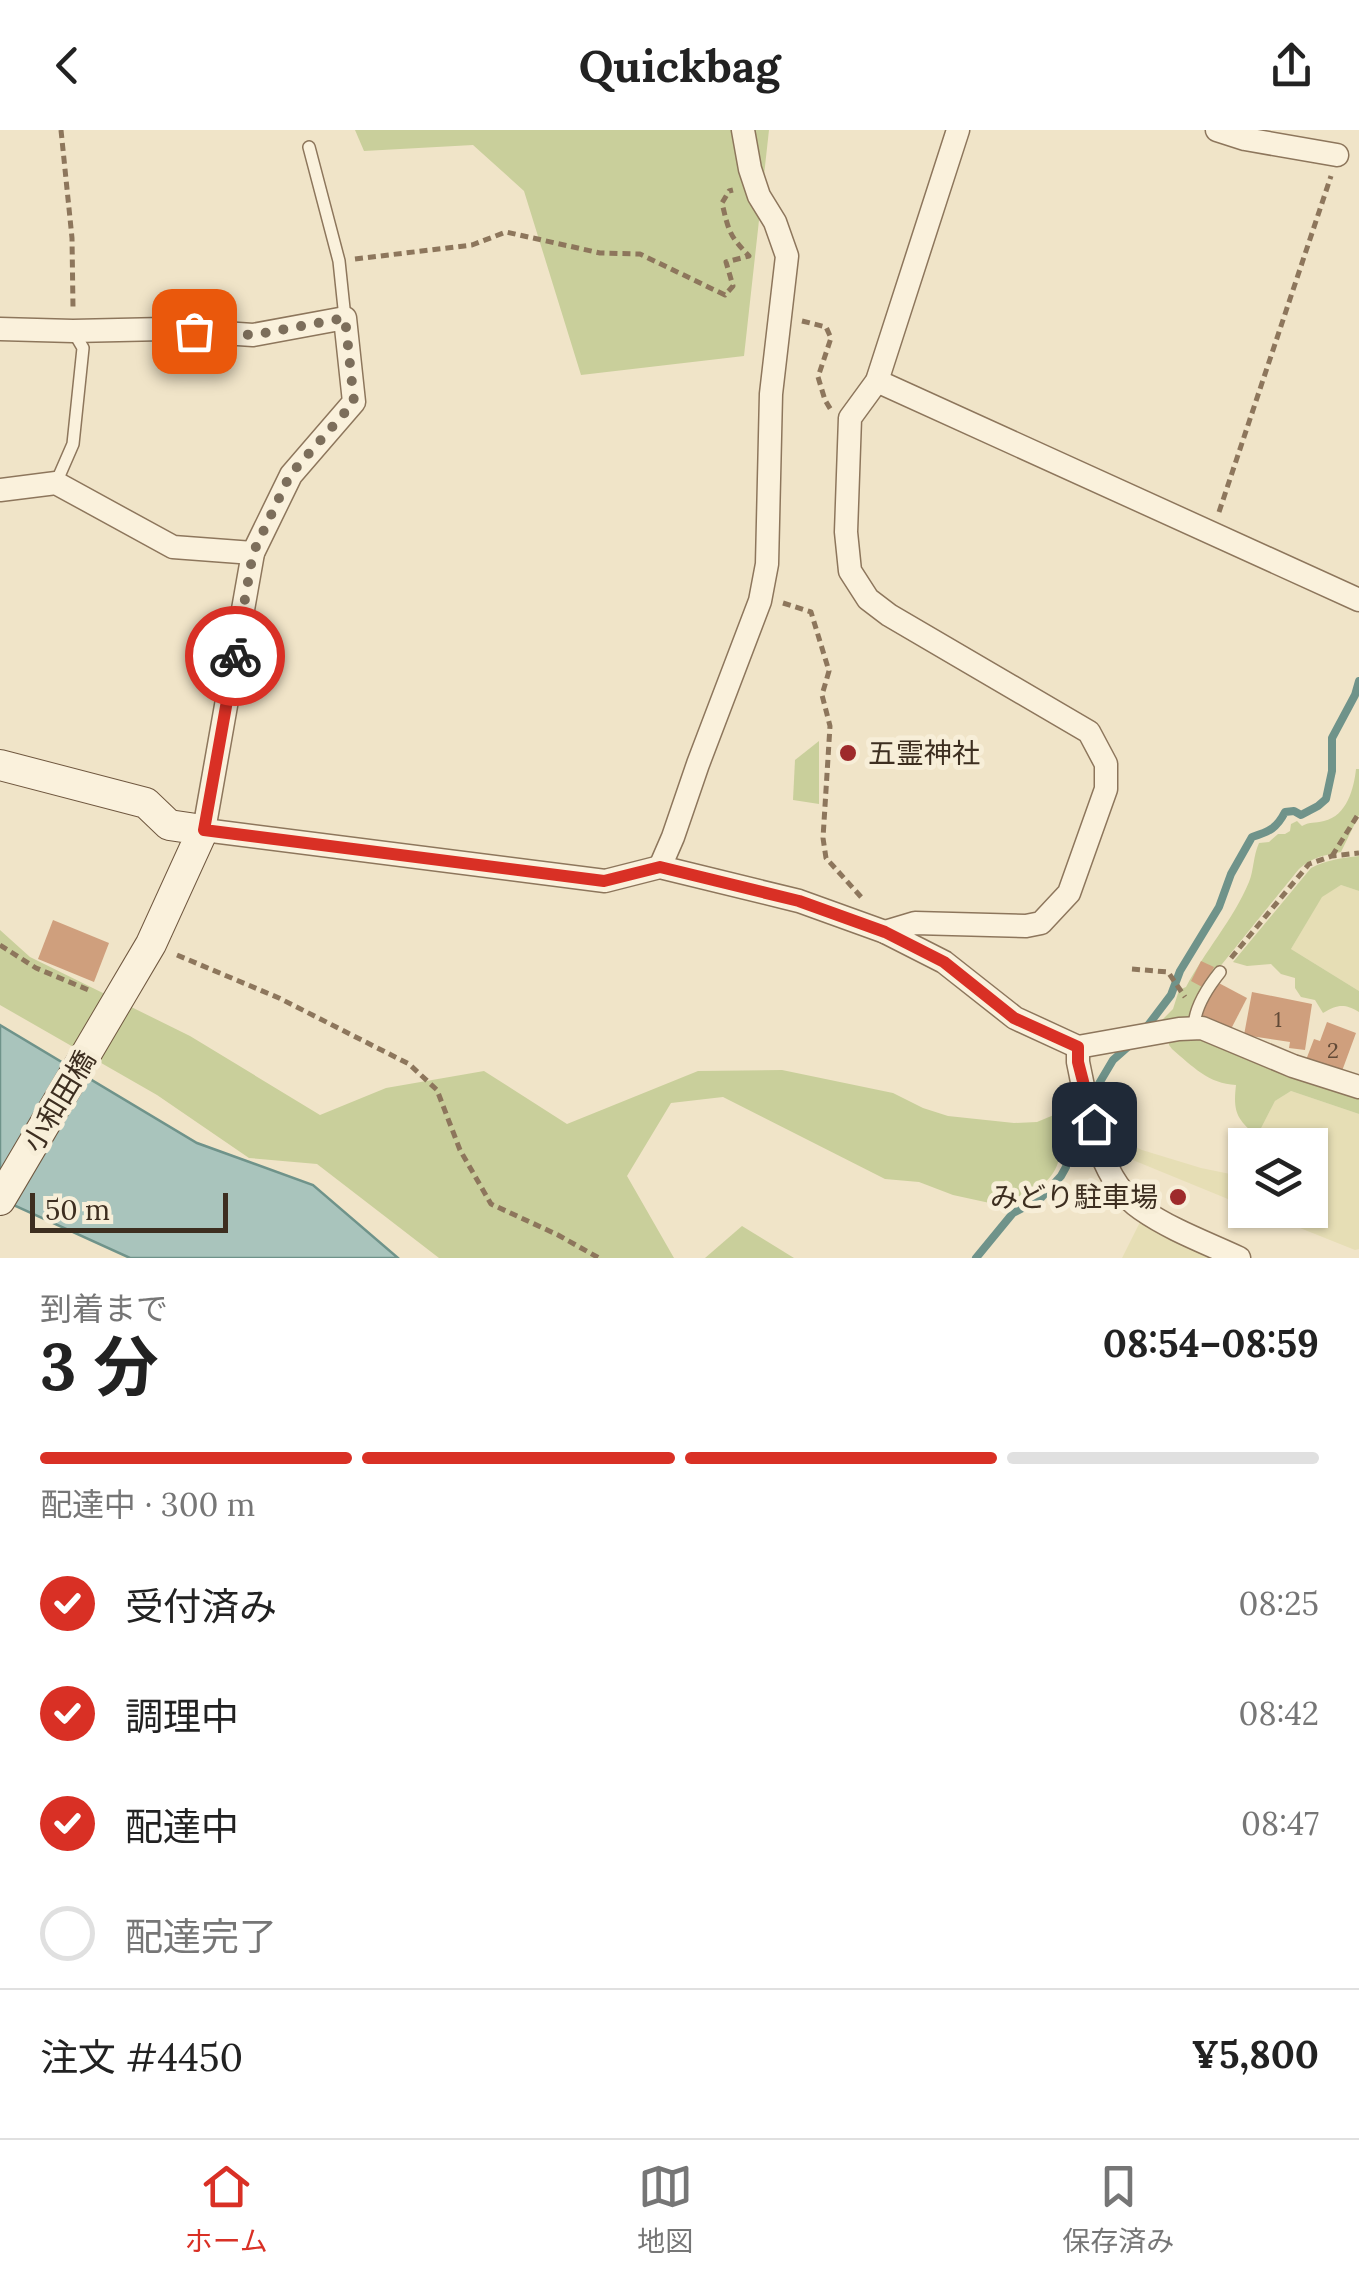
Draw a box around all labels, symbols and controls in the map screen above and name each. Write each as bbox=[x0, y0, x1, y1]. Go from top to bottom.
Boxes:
text: Quickbag bbox=[579, 37, 780, 94]
icon: back bbox=[40, 38, 95, 93]
icon: share bbox=[1264, 38, 1319, 93]
pin bbox=[152, 289, 237, 374]
icon: bag bbox=[167, 304, 222, 359]
courier bbox=[185, 606, 285, 706]
icon: bike bbox=[208, 629, 263, 684]
place label: 五霊神社 bbox=[868, 735, 980, 771]
marker: 五霊神社 bbox=[837, 742, 859, 764]
house number: 1 bbox=[1274, 1005, 1282, 1033]
house number: 2 bbox=[1327, 1036, 1339, 1064]
street label: 小和田橋 bbox=[15, 1044, 103, 1158]
pin bbox=[1052, 1082, 1137, 1167]
icon: home bbox=[1067, 1097, 1122, 1152]
map controls bbox=[1228, 1128, 1328, 1228]
button: layers bbox=[1228, 1128, 1328, 1228]
place label: みどり駐車場 bbox=[990, 1179, 1158, 1215]
marker: みどり駐車場 bbox=[1167, 1186, 1189, 1208]
scale bar bbox=[30, 1188, 228, 1232]
text: 50 m bbox=[45, 1192, 110, 1228]
text: 到着まで bbox=[40, 1288, 168, 1329]
text: 08:54–08:59 bbox=[1103, 1319, 1319, 1367]
text: 3 分 bbox=[40, 1325, 159, 1408]
text: 配達中 · 300 m bbox=[40, 1484, 255, 1525]
icon: check bbox=[40, 1576, 95, 1631]
text: 受付済み bbox=[125, 1582, 277, 1630]
text: 08:25 bbox=[1239, 1583, 1319, 1624]
icon: check bbox=[40, 1686, 95, 1741]
text: 調理中 bbox=[125, 1692, 239, 1740]
text: 08:42 bbox=[1239, 1693, 1319, 1734]
icon: check bbox=[40, 1796, 95, 1851]
text: 配達中 bbox=[125, 1802, 239, 1850]
text: 08:47 bbox=[1241, 1803, 1319, 1844]
text: 配達完了 bbox=[125, 1912, 277, 1960]
text: ¥5,800 bbox=[1191, 2030, 1319, 2078]
text: 注文 #4450 bbox=[40, 2033, 243, 2081]
tab: ホーム bbox=[185, 2159, 268, 2259]
tab: 地図 bbox=[637, 2159, 693, 2259]
tab: 保存済み bbox=[1062, 2159, 1174, 2259]

